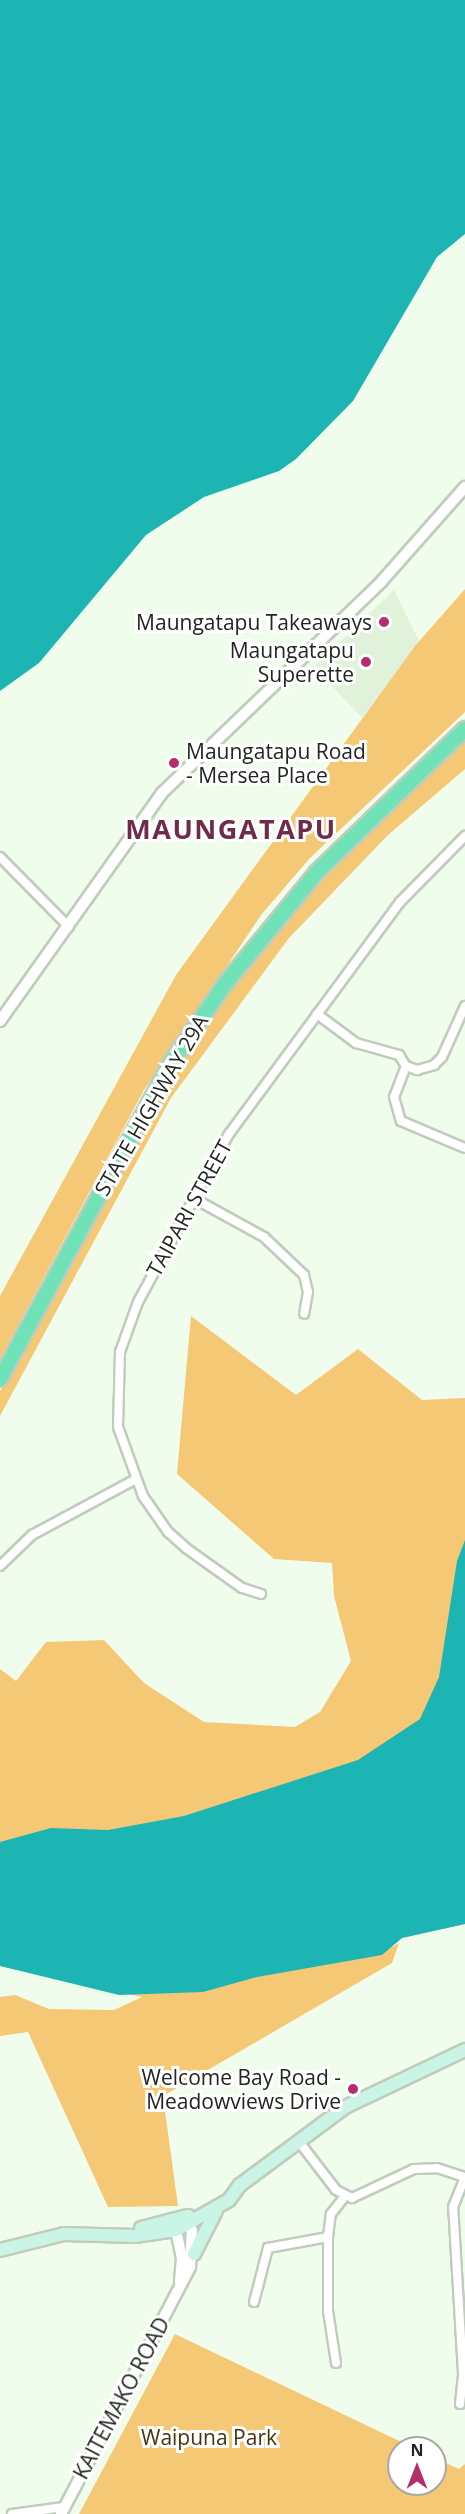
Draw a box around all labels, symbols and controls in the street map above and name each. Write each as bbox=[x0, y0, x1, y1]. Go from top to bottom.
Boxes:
place label: Maungatapu Takeaways bbox=[136, 609, 372, 635]
marker: Maungatapu Takeaways bbox=[377, 615, 391, 629]
place label: Maungatapu Superette bbox=[230, 637, 354, 687]
marker: Maungatapu Superette bbox=[359, 655, 373, 669]
place label: Maungatapu Road - Mersea Place bbox=[186, 738, 366, 788]
marker: Maungatapu Road - Mersea Place bbox=[167, 756, 181, 770]
district label: MAUNGATAPU bbox=[125, 813, 337, 845]
street label: STATE HIGHWAY 29A bbox=[89, 1010, 213, 1200]
street label: TAIPARI STREET bbox=[141, 1135, 237, 1281]
place label: Welcome Bay Road - Meadowviews Drive bbox=[142, 2064, 341, 2114]
marker: Welcome Bay Road - Meadowviews Drive bbox=[346, 2082, 360, 2096]
street label: KAITEMAKO ROAD bbox=[68, 2313, 174, 2483]
park label: Waipuna Park bbox=[141, 2424, 277, 2450]
north arrow bbox=[387, 2436, 447, 2496]
text: N bbox=[410, 2439, 424, 2461]

